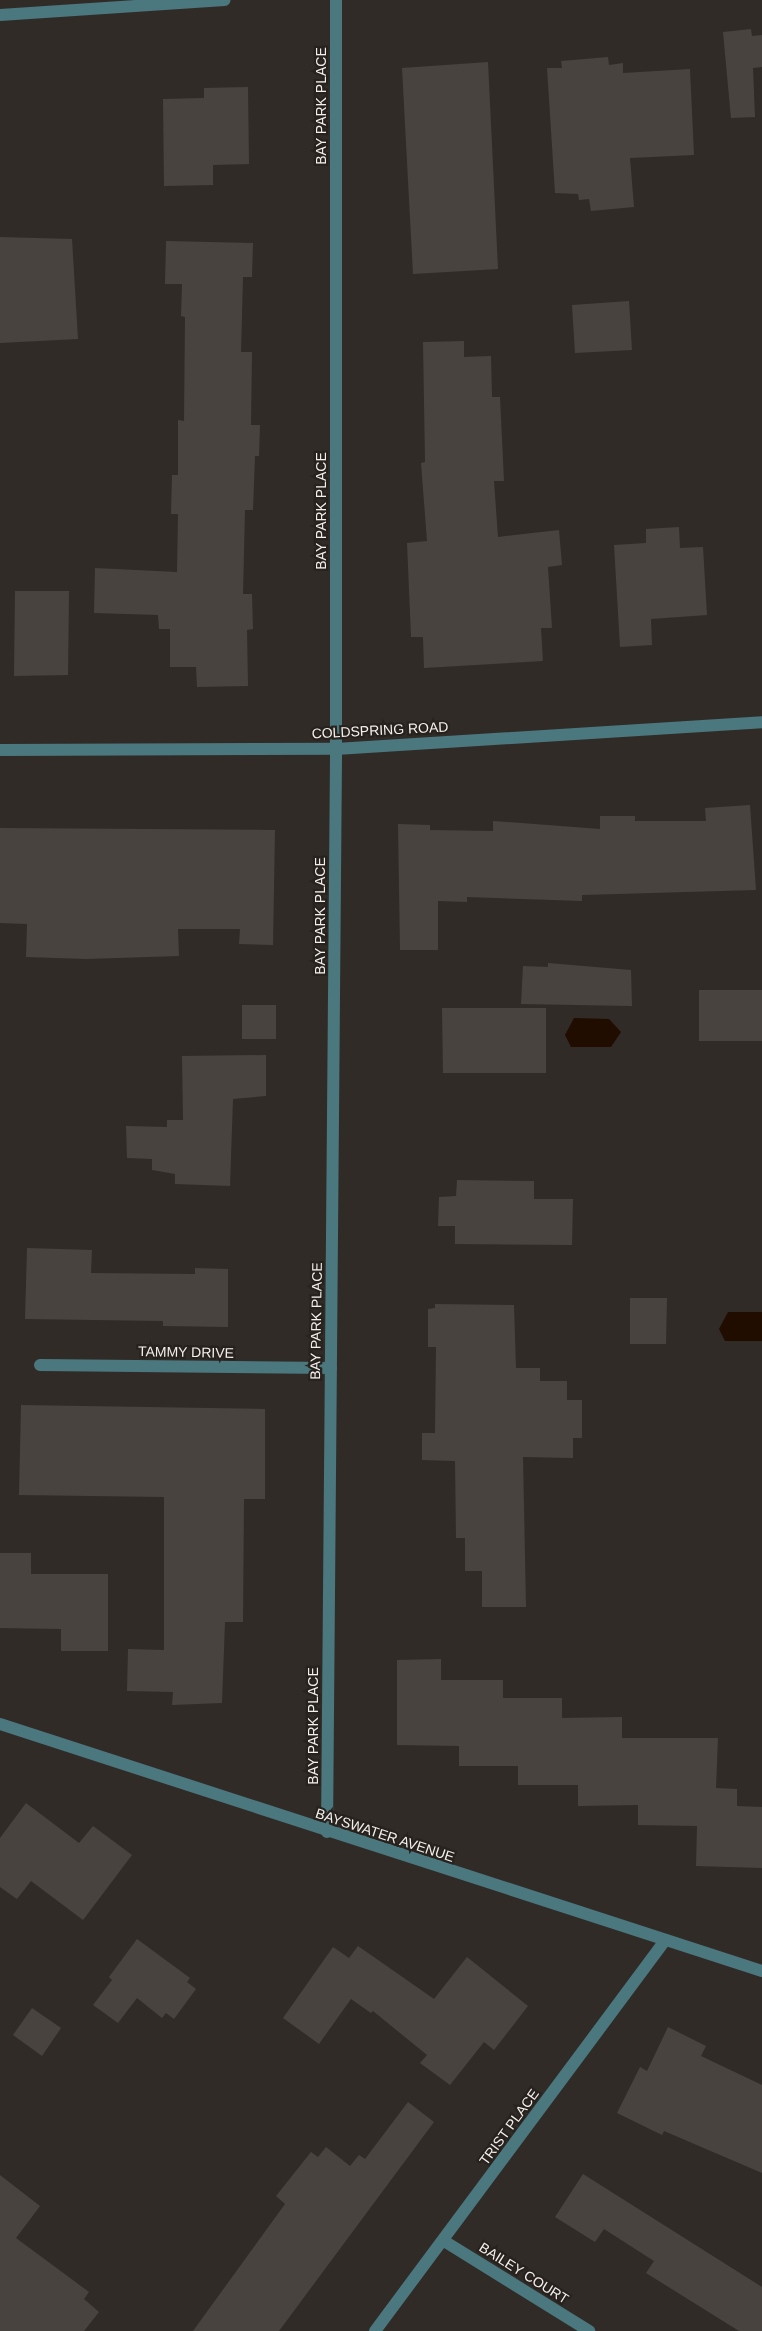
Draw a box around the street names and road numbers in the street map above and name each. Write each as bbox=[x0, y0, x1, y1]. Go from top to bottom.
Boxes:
street label: BAY PARK PLACE bbox=[313, 47, 329, 165]
street label: BAY PARK PLACE bbox=[313, 452, 329, 570]
street label: COLDSPRING ROAD bbox=[311, 718, 449, 742]
street label: BAY PARK PLACE bbox=[312, 857, 328, 975]
street label: BAY PARK PLACE bbox=[307, 1262, 325, 1380]
street label: TAMMY DRIVE bbox=[138, 1343, 234, 1361]
street label: BAY PARK PLACE bbox=[305, 1667, 321, 1785]
street label: BAYSWATER AVENUE bbox=[313, 1804, 457, 1866]
street label: TRIST PLACE bbox=[476, 2086, 542, 2168]
street label: BAILEY COURT bbox=[476, 2239, 572, 2307]

